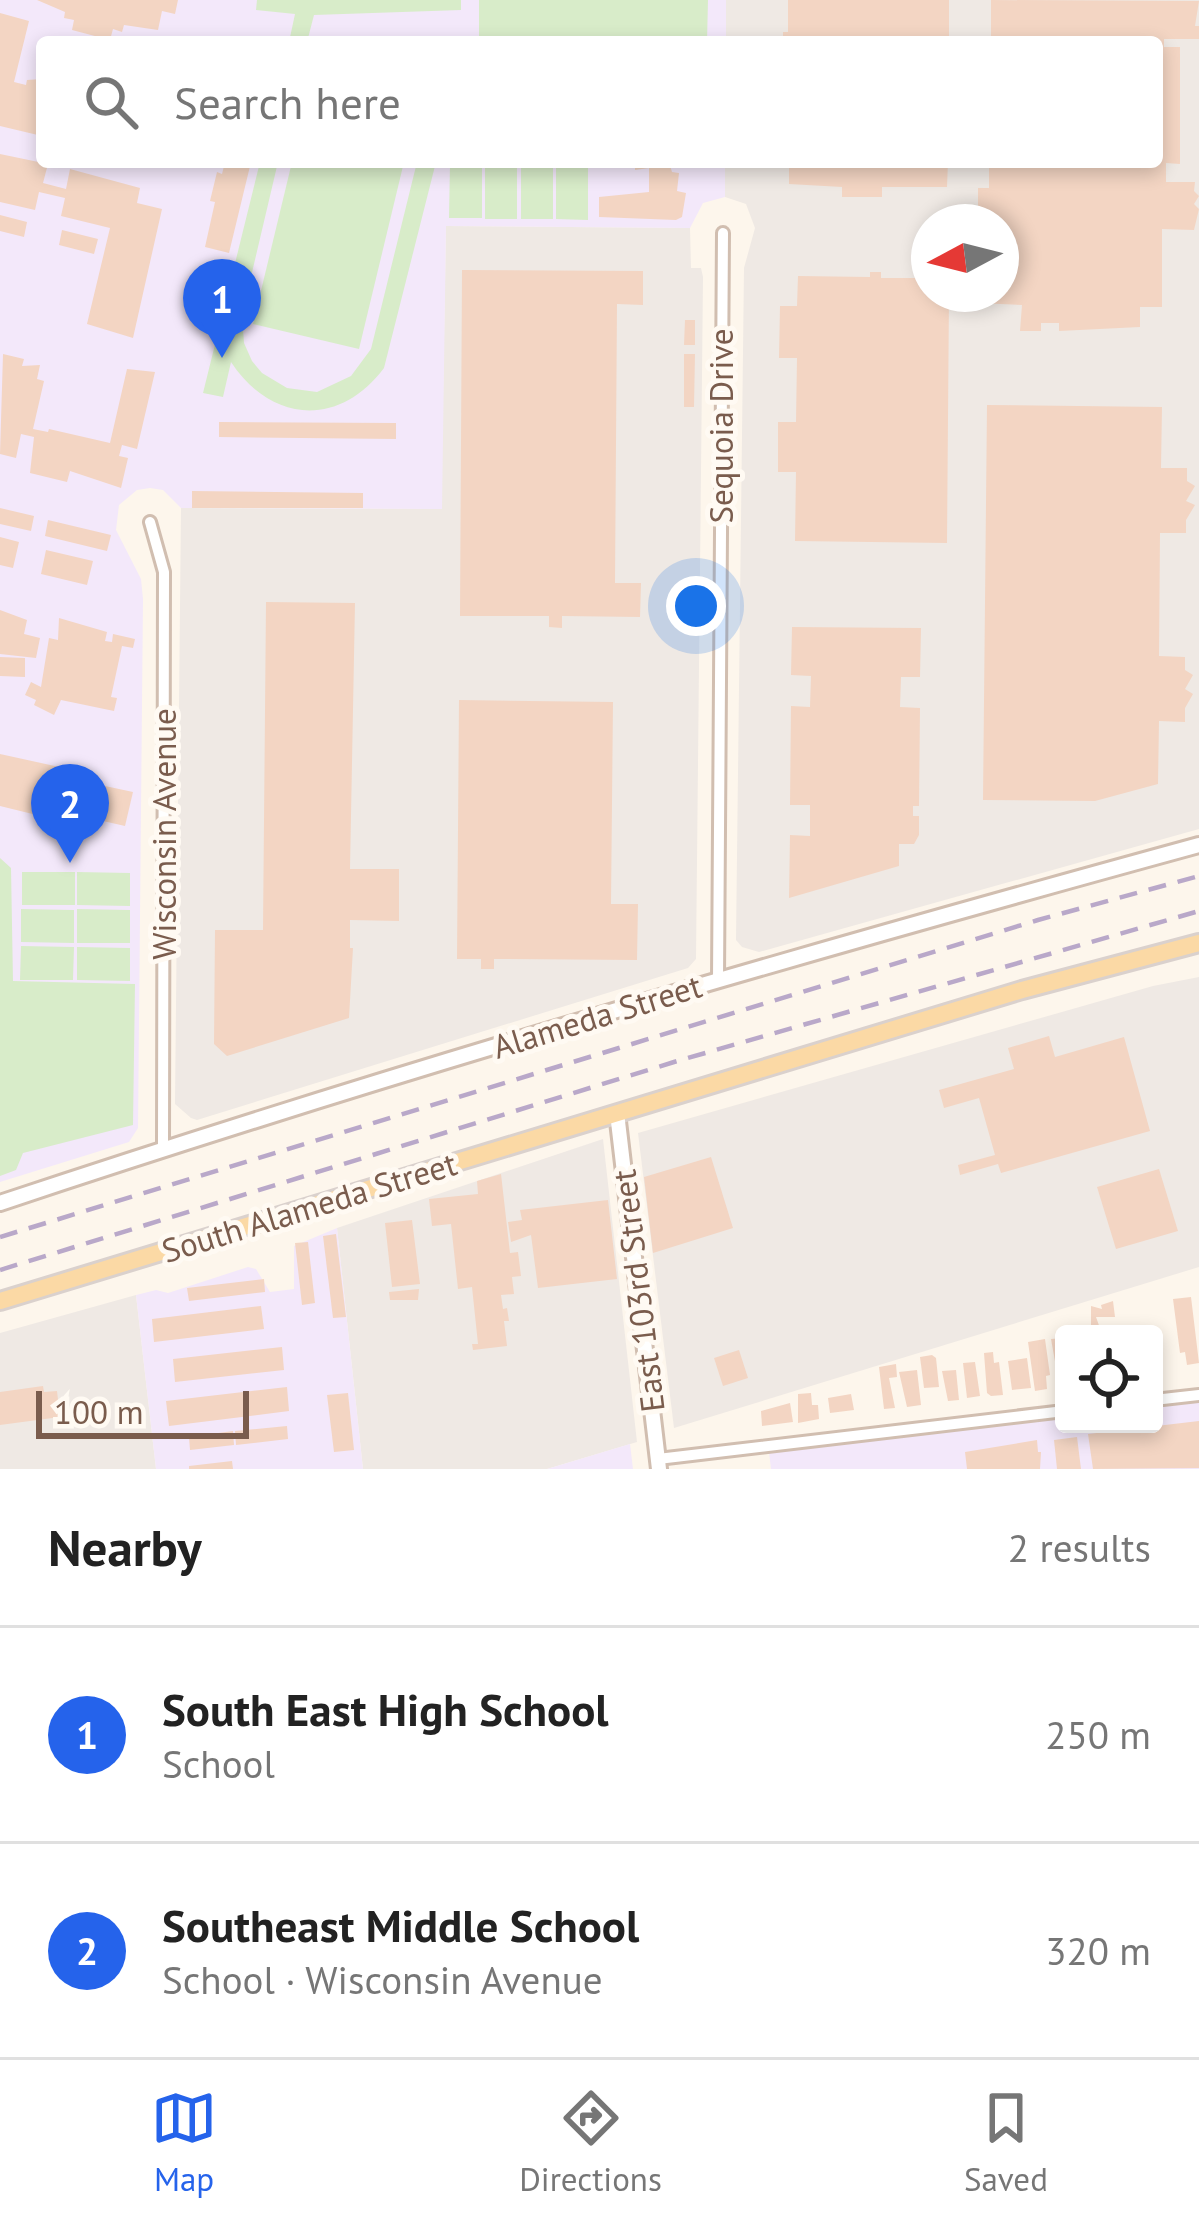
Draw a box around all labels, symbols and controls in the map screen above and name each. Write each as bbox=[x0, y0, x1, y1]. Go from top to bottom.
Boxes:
search box bbox=[36, 36, 1163, 168]
icon: search bbox=[78, 69, 144, 135]
text: Search here bbox=[174, 73, 401, 131]
north arrow bbox=[911, 204, 1019, 312]
pin: 1 bbox=[183, 259, 261, 358]
street label: Sequoia Drive bbox=[699, 328, 742, 524]
your location bbox=[666, 576, 726, 636]
street label: Wisconsin Avenue bbox=[142, 708, 185, 960]
pin: 2 bbox=[31, 764, 109, 863]
street label: Alameda Street bbox=[487, 963, 706, 1068]
street label: South Alameda Street bbox=[156, 1141, 461, 1272]
street label: East 103rd Street bbox=[601, 1167, 674, 1415]
map controls bbox=[1055, 1325, 1163, 1433]
button: locate bbox=[1055, 1325, 1163, 1433]
scale bar bbox=[36, 1385, 249, 1438]
text: 100 m bbox=[54, 1390, 144, 1433]
text: Nearby bbox=[48, 1514, 202, 1580]
text: 2 results bbox=[1008, 1522, 1151, 1573]
text: South East High School bbox=[162, 1680, 609, 1738]
text: 1 bbox=[76, 1709, 98, 1760]
text: 250 m bbox=[1045, 1709, 1151, 1760]
text: School bbox=[162, 1738, 275, 1789]
text: Southeast Middle School bbox=[162, 1896, 639, 1954]
text: 2 bbox=[76, 1925, 98, 1976]
text: 320 m bbox=[1045, 1925, 1151, 1976]
text: School · Wisconsin Avenue bbox=[162, 1954, 603, 2005]
tab: Map bbox=[151, 2085, 217, 2200]
tab: Directions bbox=[519, 2085, 662, 2200]
tab: Saved bbox=[964, 2085, 1048, 2200]

